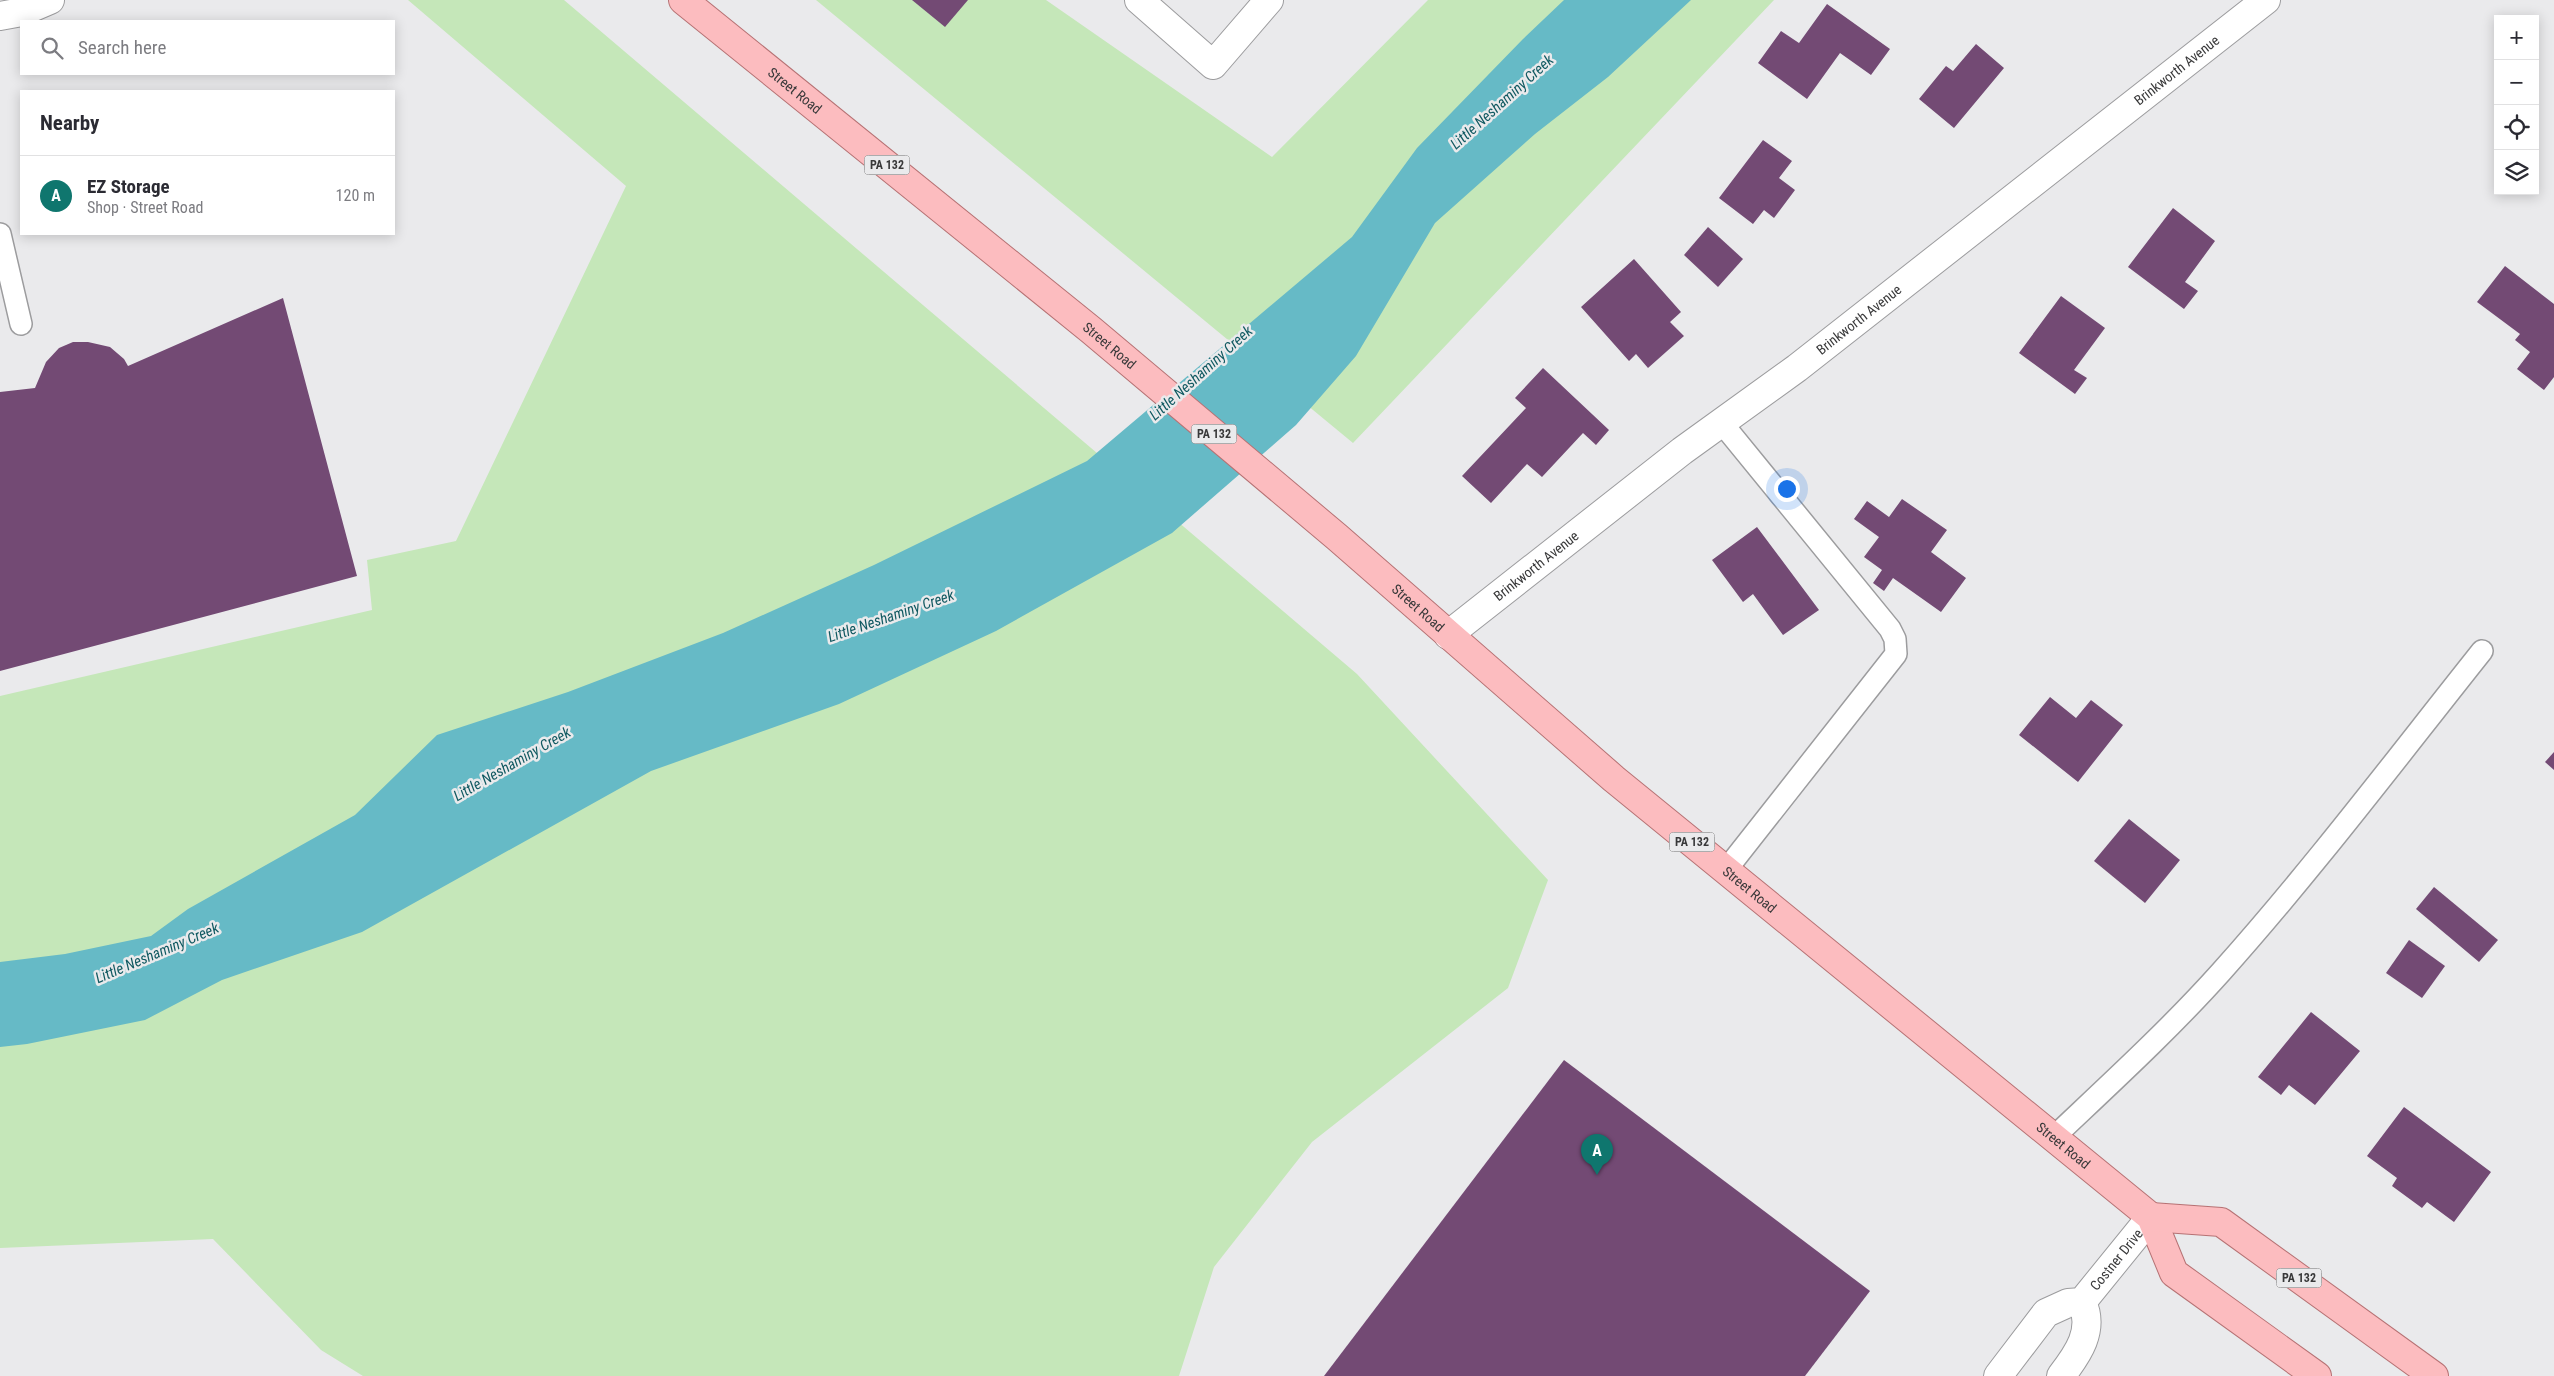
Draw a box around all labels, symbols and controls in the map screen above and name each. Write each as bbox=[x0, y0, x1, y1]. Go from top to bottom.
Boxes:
map controls bbox=[2494, 15, 2539, 195]
button: + bbox=[2494, 15, 2539, 60]
search box bbox=[20, 20, 395, 75]
street label: Brinkworth Avenue bbox=[2131, 32, 2223, 108]
icon: search bbox=[38, 34, 66, 62]
text: Search here bbox=[78, 36, 166, 59]
water label: Little Neshaminy Creek bbox=[1447, 51, 1558, 153]
button: − bbox=[2494, 60, 2539, 105]
street label: Street Road bbox=[765, 64, 825, 117]
button: locate bbox=[2494, 105, 2539, 150]
text: Nearby bbox=[40, 111, 99, 135]
button: layers bbox=[2494, 150, 2539, 195]
road number: PA 132 bbox=[864, 156, 910, 174]
text: EZ Storage bbox=[87, 175, 170, 198]
text: A bbox=[51, 186, 61, 205]
text: 120 m bbox=[336, 186, 375, 205]
text: Shop · Street Road bbox=[87, 198, 203, 217]
street label: Brinkworth Avenue bbox=[1813, 281, 1905, 358]
street label: Street Road bbox=[1080, 319, 1139, 372]
water label: Little Neshaminy Creek bbox=[1146, 322, 1257, 424]
road number: PA 132 bbox=[1192, 424, 1236, 444]
your location bbox=[1774, 476, 1800, 502]
street label: Brinkworth Avenue bbox=[1490, 527, 1582, 604]
street label: Street Road bbox=[1389, 581, 1448, 635]
water label: Little Neshaminy Creek bbox=[825, 586, 957, 646]
water label: Little Neshaminy Creek bbox=[450, 723, 574, 805]
road number: PA 132 bbox=[1670, 832, 1714, 852]
street label: Street Road bbox=[1720, 863, 1779, 916]
water label: Little Neshaminy Creek bbox=[93, 919, 222, 987]
street label: Street Road bbox=[2033, 1119, 2093, 1172]
pin: A bbox=[1581, 1134, 1613, 1175]
street label: Costner Drive bbox=[2087, 1225, 2146, 1293]
road number: PA 132 bbox=[2276, 1268, 2322, 1288]

